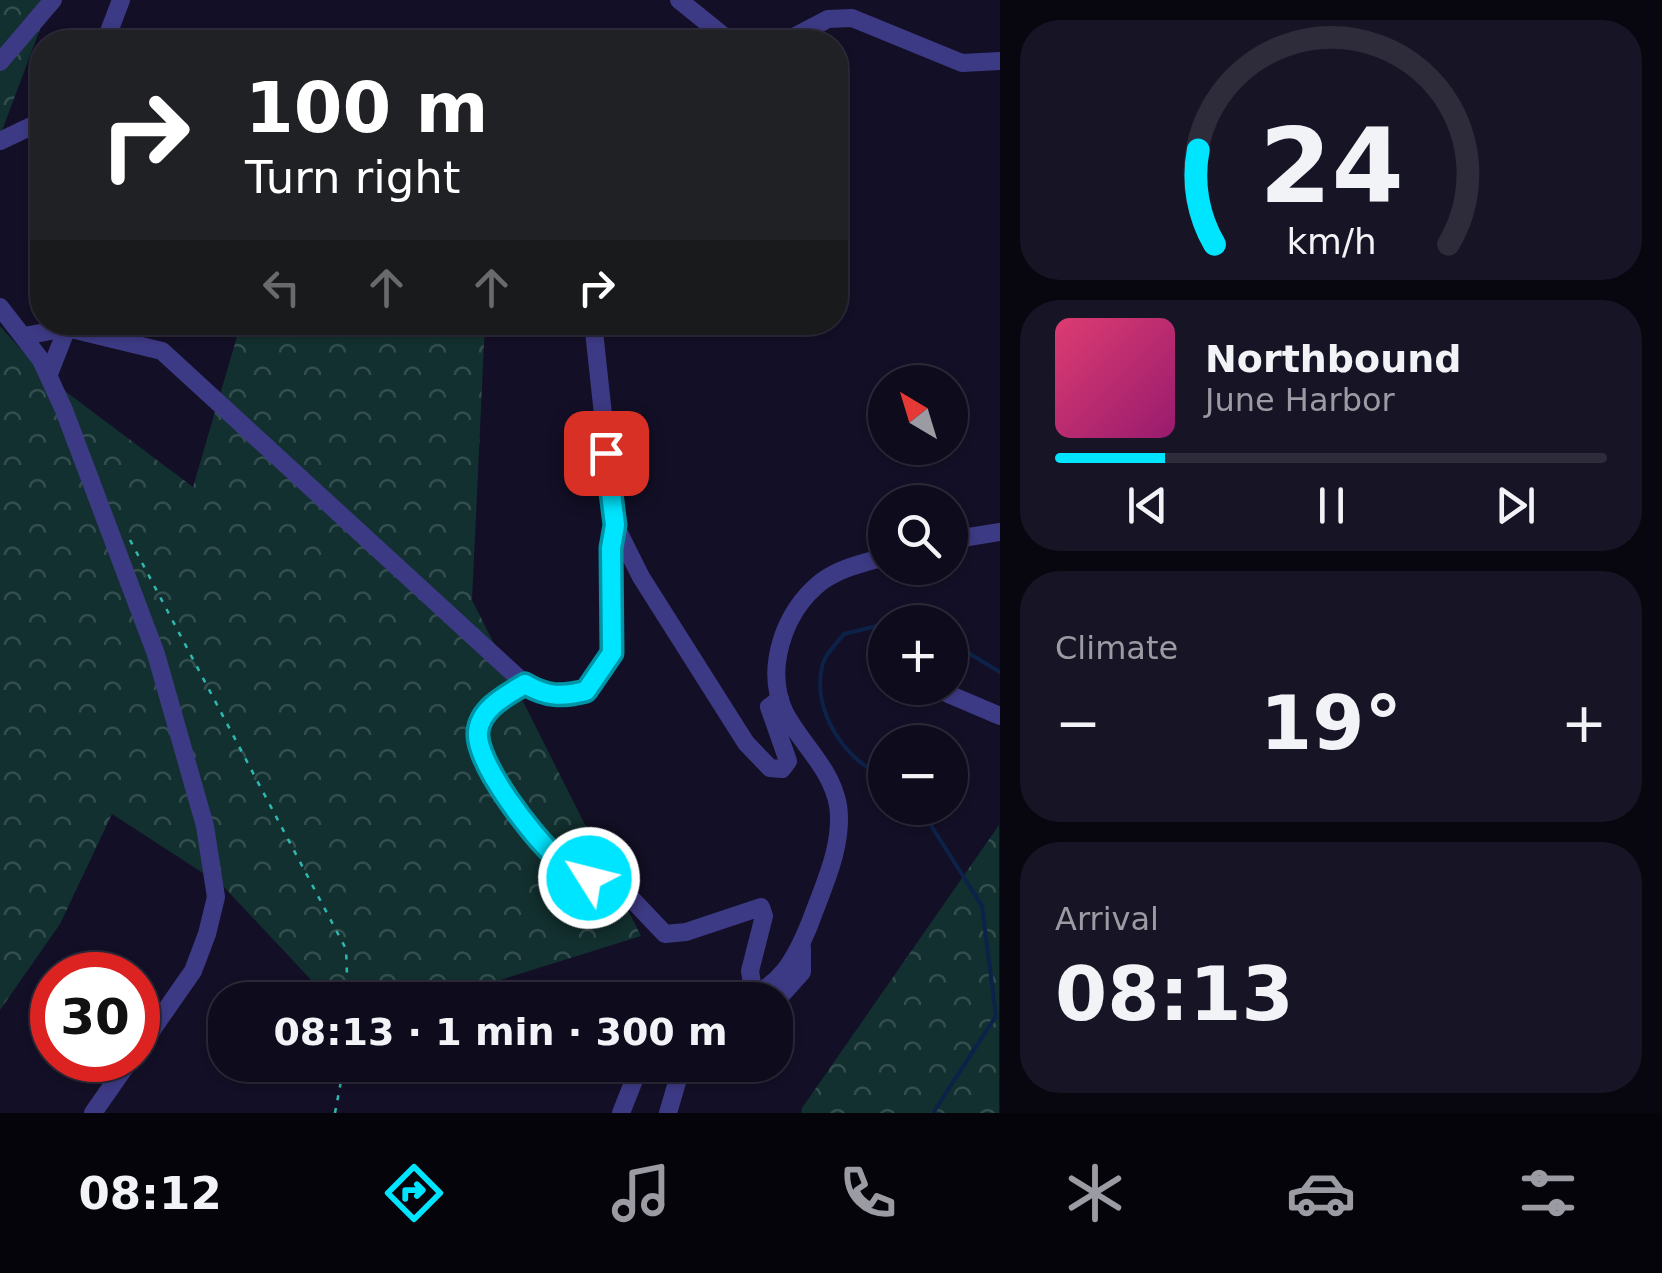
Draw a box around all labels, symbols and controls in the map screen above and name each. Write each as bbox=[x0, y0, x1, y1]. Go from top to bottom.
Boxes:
text: 100 m bbox=[245, 67, 488, 149]
icon: right bbox=[80, 70, 210, 200]
text: 24 bbox=[1259, 105, 1403, 227]
text: Turn right bbox=[245, 151, 460, 204]
text: km/h bbox=[1286, 221, 1376, 262]
icon: left bbox=[254, 260, 309, 315]
icon: ahead bbox=[359, 260, 414, 315]
icon: ahead bbox=[464, 260, 519, 315]
icon: right bbox=[569, 260, 624, 315]
text: Northbound bbox=[1205, 337, 1461, 381]
north arrow bbox=[868, 365, 968, 465]
map controls bbox=[868, 365, 968, 825]
text: June Harbor bbox=[1205, 381, 1395, 419]
pin bbox=[564, 411, 649, 496]
icon: arrive bbox=[579, 426, 634, 481]
icon: previous bbox=[1120, 478, 1175, 533]
icon: pause bbox=[1304, 478, 1359, 533]
icon: next bbox=[1488, 478, 1543, 533]
button: search bbox=[868, 485, 968, 585]
button: + bbox=[868, 605, 968, 705]
text: Climate bbox=[1055, 629, 1178, 667]
text: 19° bbox=[1260, 679, 1402, 767]
text: − bbox=[1055, 691, 1101, 755]
text: + bbox=[1561, 691, 1607, 755]
button: − bbox=[868, 725, 968, 825]
position arrow bbox=[537, 826, 641, 930]
text: Arrival bbox=[1055, 900, 1159, 938]
text: 08:13 bbox=[1055, 950, 1294, 1038]
speed limit sign: 30 bbox=[30, 952, 160, 1082]
text: 08:13 · 1 min · 300 m bbox=[273, 1010, 728, 1054]
icon: directions bbox=[379, 1158, 449, 1228]
icon: music bbox=[606, 1158, 676, 1228]
icon: phone bbox=[833, 1158, 903, 1228]
icon: climate bbox=[1060, 1158, 1130, 1228]
icon: car bbox=[1286, 1158, 1356, 1228]
icon: filters bbox=[1513, 1158, 1583, 1228]
text: 08:12 bbox=[78, 1167, 222, 1220]

